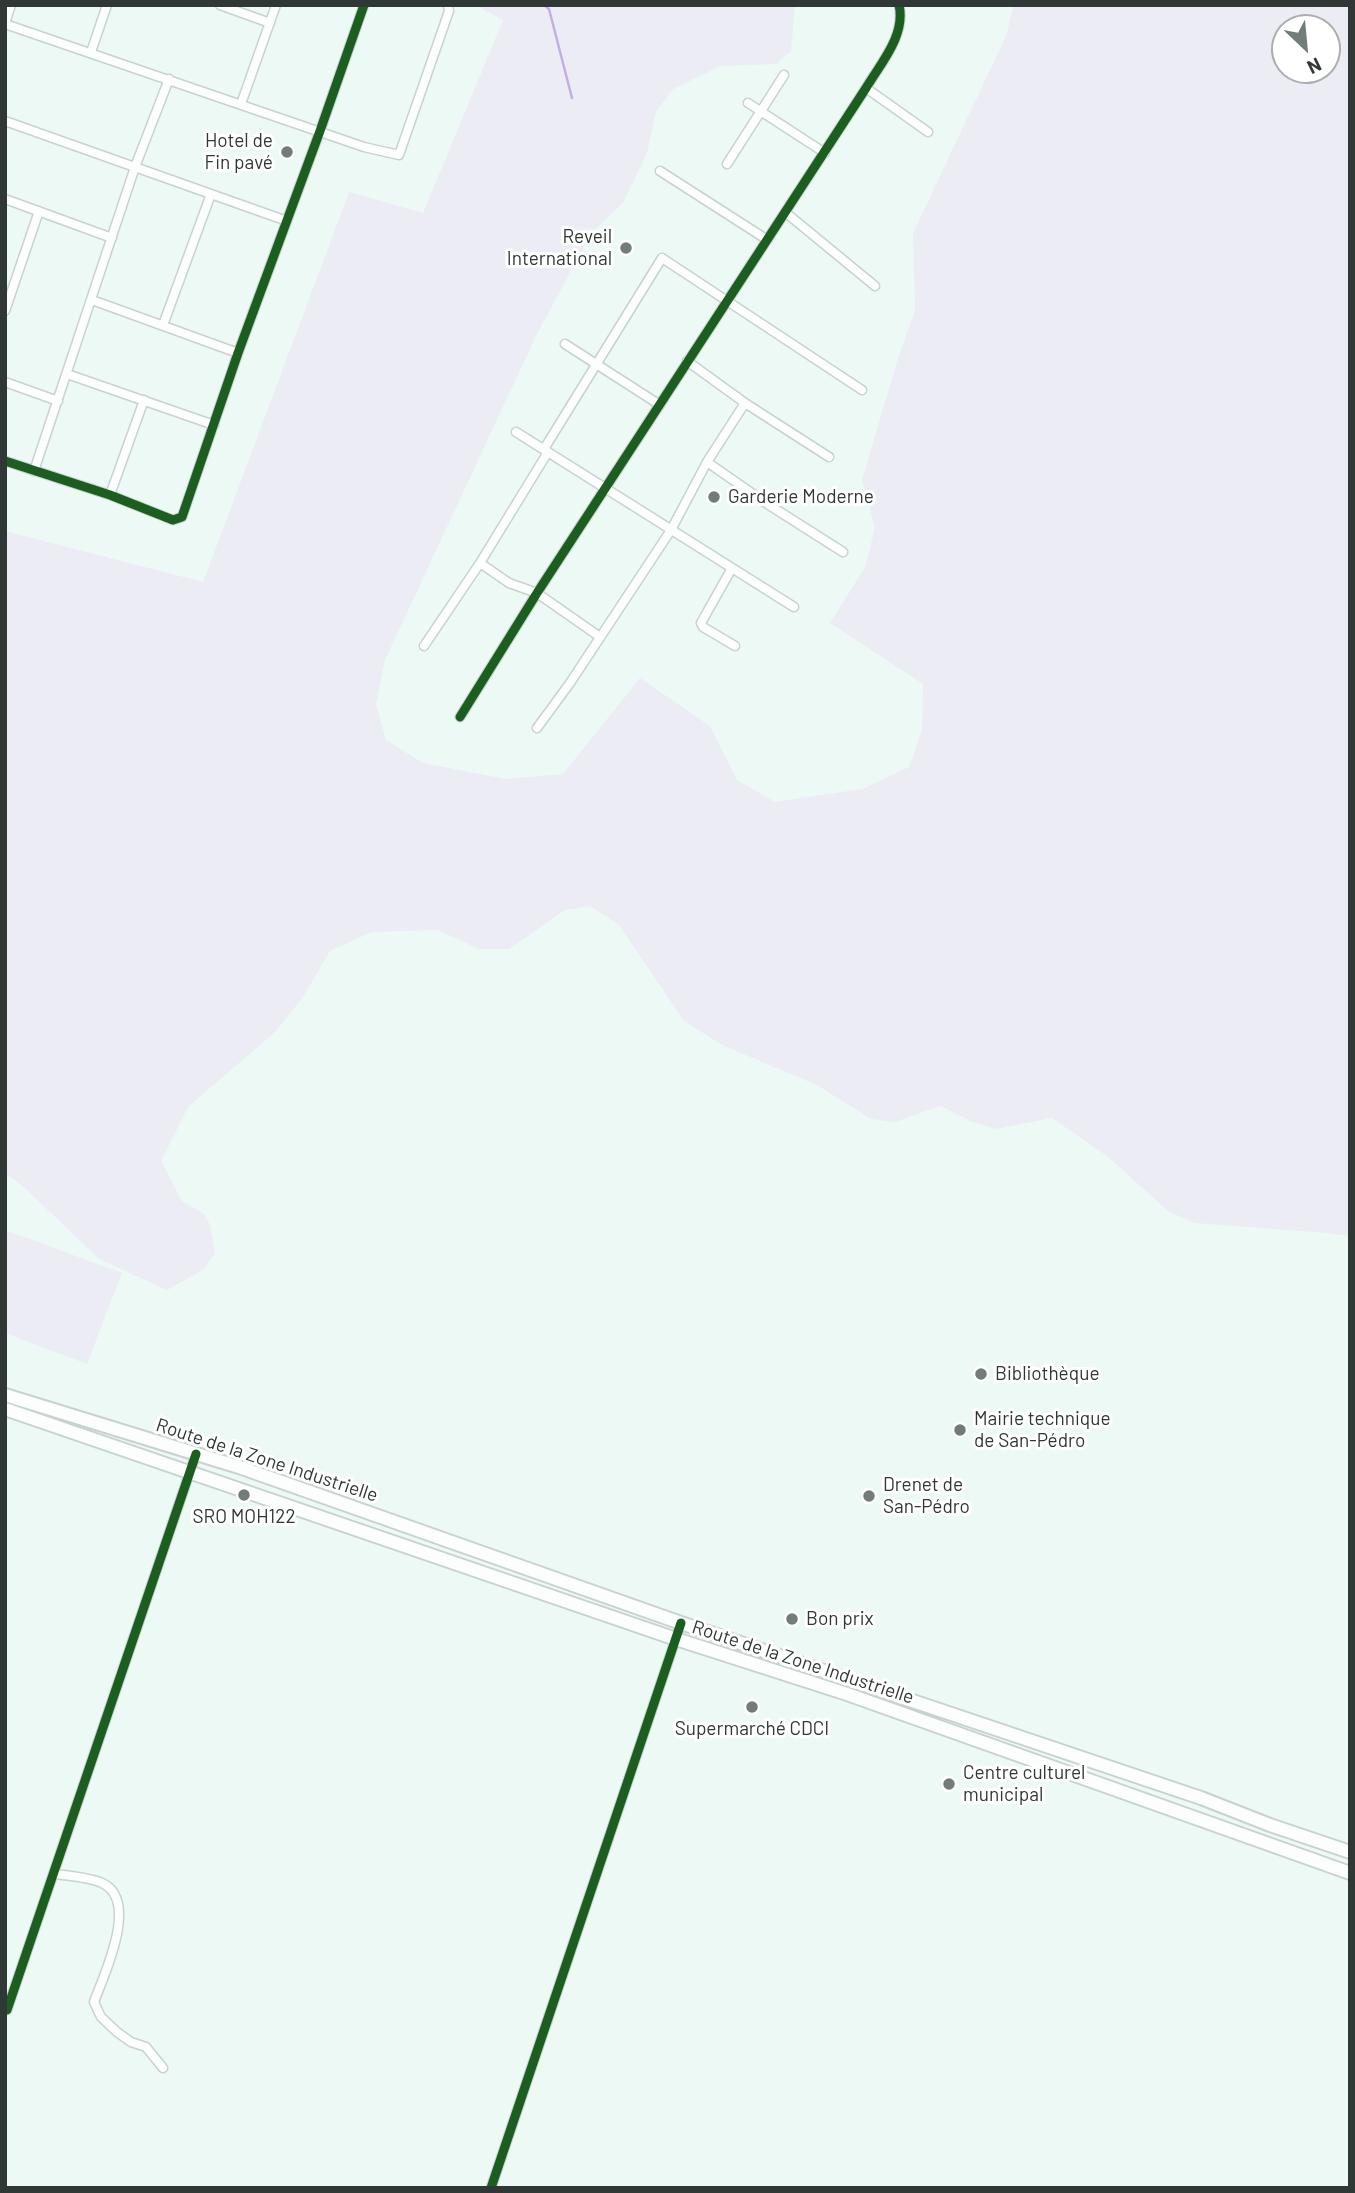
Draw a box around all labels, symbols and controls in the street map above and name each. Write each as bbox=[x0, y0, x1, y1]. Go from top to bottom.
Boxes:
north arrow bbox=[1271, 14, 1341, 84]
text: N bbox=[1304, 53, 1325, 80]
place label: Hotel de Fin pavé bbox=[204, 130, 273, 174]
marker: Hotel de Fin pavé bbox=[279, 144, 295, 160]
place label: Reveil International bbox=[507, 226, 612, 270]
marker: Reveil International bbox=[618, 240, 634, 256]
place label: Garderie Moderne bbox=[728, 486, 874, 508]
marker: Garderie Moderne bbox=[706, 489, 722, 505]
place label: Bibliothèque bbox=[995, 1363, 1100, 1385]
marker: Bibliothèque bbox=[973, 1366, 989, 1382]
place label: Mairie technique de San-Pédro bbox=[974, 1408, 1111, 1452]
street label: Route de la Zone Industrielle bbox=[153, 1413, 381, 1507]
marker: Mairie technique de San-Pédro bbox=[952, 1422, 968, 1438]
place label: Drenet de San-Pédro bbox=[883, 1474, 970, 1518]
marker: SRO MOH122 bbox=[236, 1487, 252, 1503]
marker: Drenet de San-Pédro bbox=[861, 1488, 877, 1504]
place label: SRO MOH122 bbox=[192, 1506, 296, 1528]
place label: Bon prix bbox=[806, 1608, 874, 1630]
marker: Bon prix bbox=[784, 1611, 800, 1627]
street label: Route de la Zone Industrielle bbox=[689, 1615, 917, 1709]
marker: Supermarché CDCI bbox=[744, 1699, 760, 1715]
place label: Supermarché CDCI bbox=[675, 1718, 829, 1740]
place label: Centre culturel municipal bbox=[963, 1762, 1085, 1806]
marker: Centre culturel municipal bbox=[941, 1776, 957, 1792]

